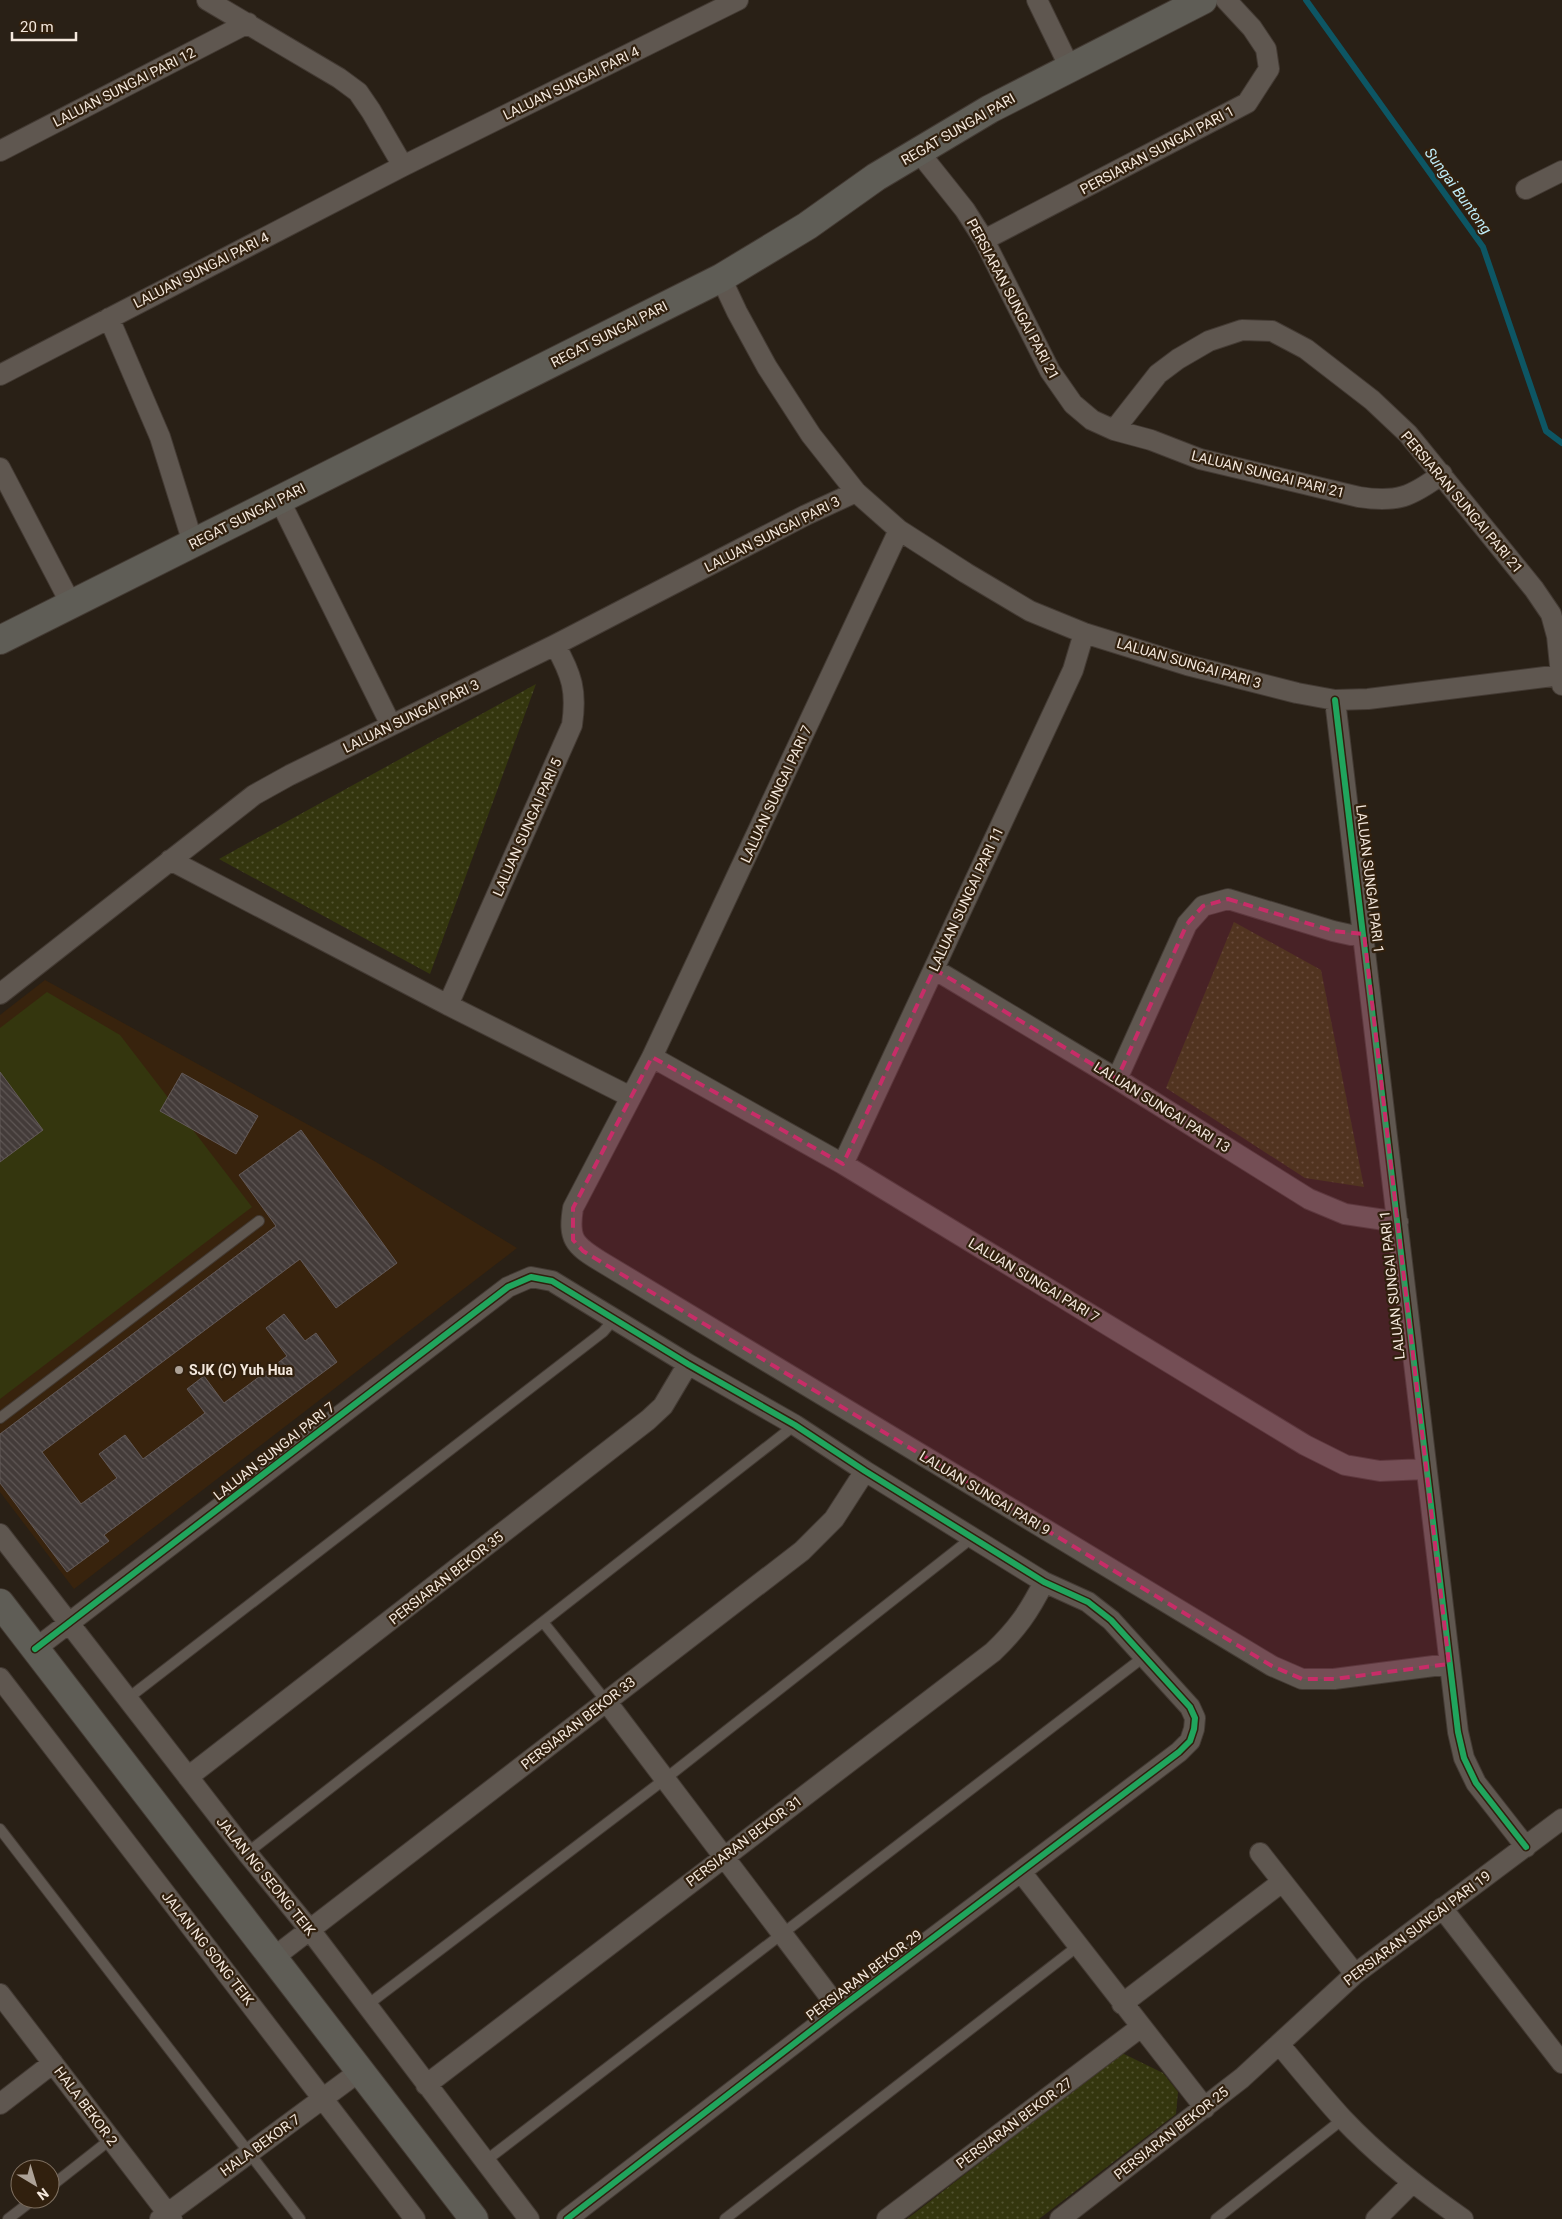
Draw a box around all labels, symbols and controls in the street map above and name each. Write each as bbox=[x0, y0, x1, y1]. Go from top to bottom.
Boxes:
scale bar bbox=[12, 10, 76, 42]
text: 20 m bbox=[20, 18, 54, 36]
street label: LALUAN SUNGAI PARI 4 bbox=[500, 43, 642, 123]
street label: LALUAN SUNGAI PARI 12 bbox=[50, 44, 198, 130]
street label: REGAT SUNGAI PARI bbox=[898, 90, 1018, 168]
street label: PERSIARAN SUNGAI PARI 1 bbox=[1077, 103, 1237, 197]
water label: Sungai Buntong bbox=[1421, 144, 1495, 238]
street label: PERSIARAN SUNGAI PARI 21 bbox=[964, 216, 1062, 382]
street label: LALUAN SUNGAI PARI 4 bbox=[131, 229, 271, 311]
street label: REGAT SUNGAI PARI bbox=[548, 298, 670, 370]
street label: PERSIARAN SUNGAI PARI 21 bbox=[1398, 428, 1526, 576]
street label: LALUAN SUNGAI PARI 21 bbox=[1190, 447, 1346, 501]
street label: REGAT SUNGAI PARI bbox=[186, 480, 308, 552]
street label: LALUAN SUNGAI PARI 3 bbox=[702, 493, 842, 575]
street label: LALUAN SUNGAI PARI 3 bbox=[1115, 635, 1263, 691]
street label: LALUAN SUNGAI PARI 3 bbox=[340, 676, 482, 756]
street label: LALUAN SUNGAI PARI 7 bbox=[737, 723, 815, 865]
street label: LALUAN SUNGAI PARI 5 bbox=[489, 755, 565, 899]
street label: LALUAN SUNGAI PARI 1 bbox=[1353, 804, 1387, 954]
street label: LALUAN SUNGAI PARI 11 bbox=[925, 824, 1007, 974]
street label: LALUAN SUNGAI PARI 13 bbox=[1091, 1058, 1233, 1156]
street label: LALUAN SUNGAI PARI 1 bbox=[1376, 1210, 1408, 1360]
street label: LALUAN SUNGAI PARI 7 bbox=[966, 1235, 1102, 1325]
place label: SJK (C) Yuh Hua bbox=[189, 1362, 293, 1379]
marker: SJK (C) Yuh Hua bbox=[173, 1364, 185, 1376]
street label: LALUAN SUNGAI PARI 7 bbox=[210, 1399, 338, 1503]
street label: LALUAN SUNGAI PARI 9 bbox=[917, 1448, 1053, 1538]
street label: PERSIARAN BEKOR 35 bbox=[386, 1528, 506, 1628]
street label: PERSIARAN BEKOR 33 bbox=[518, 1673, 638, 1773]
street label: PERSIARAN BEKOR 31 bbox=[683, 1792, 805, 1890]
street label: JALAN NG SEONG TEIK bbox=[213, 1814, 319, 1939]
street label: PERSIARAN SUNGAI PARI 19 bbox=[1340, 1867, 1494, 1989]
street label: JALAN NG SONG TEIK bbox=[159, 1888, 257, 2008]
street label: PERSIARAN BEKOR 29 bbox=[803, 1926, 925, 2024]
street label: HALA BEKOR 2 bbox=[51, 2063, 121, 2149]
street label: PERSIARAN BEKOR 27 bbox=[953, 2074, 1075, 2172]
street label: PERSIARAN BEKOR 25 bbox=[1111, 2083, 1231, 2183]
street label: HALA BEKOR 7 bbox=[217, 2111, 303, 2179]
north arrow bbox=[10, 2159, 60, 2209]
text: N bbox=[34, 2185, 52, 2204]

